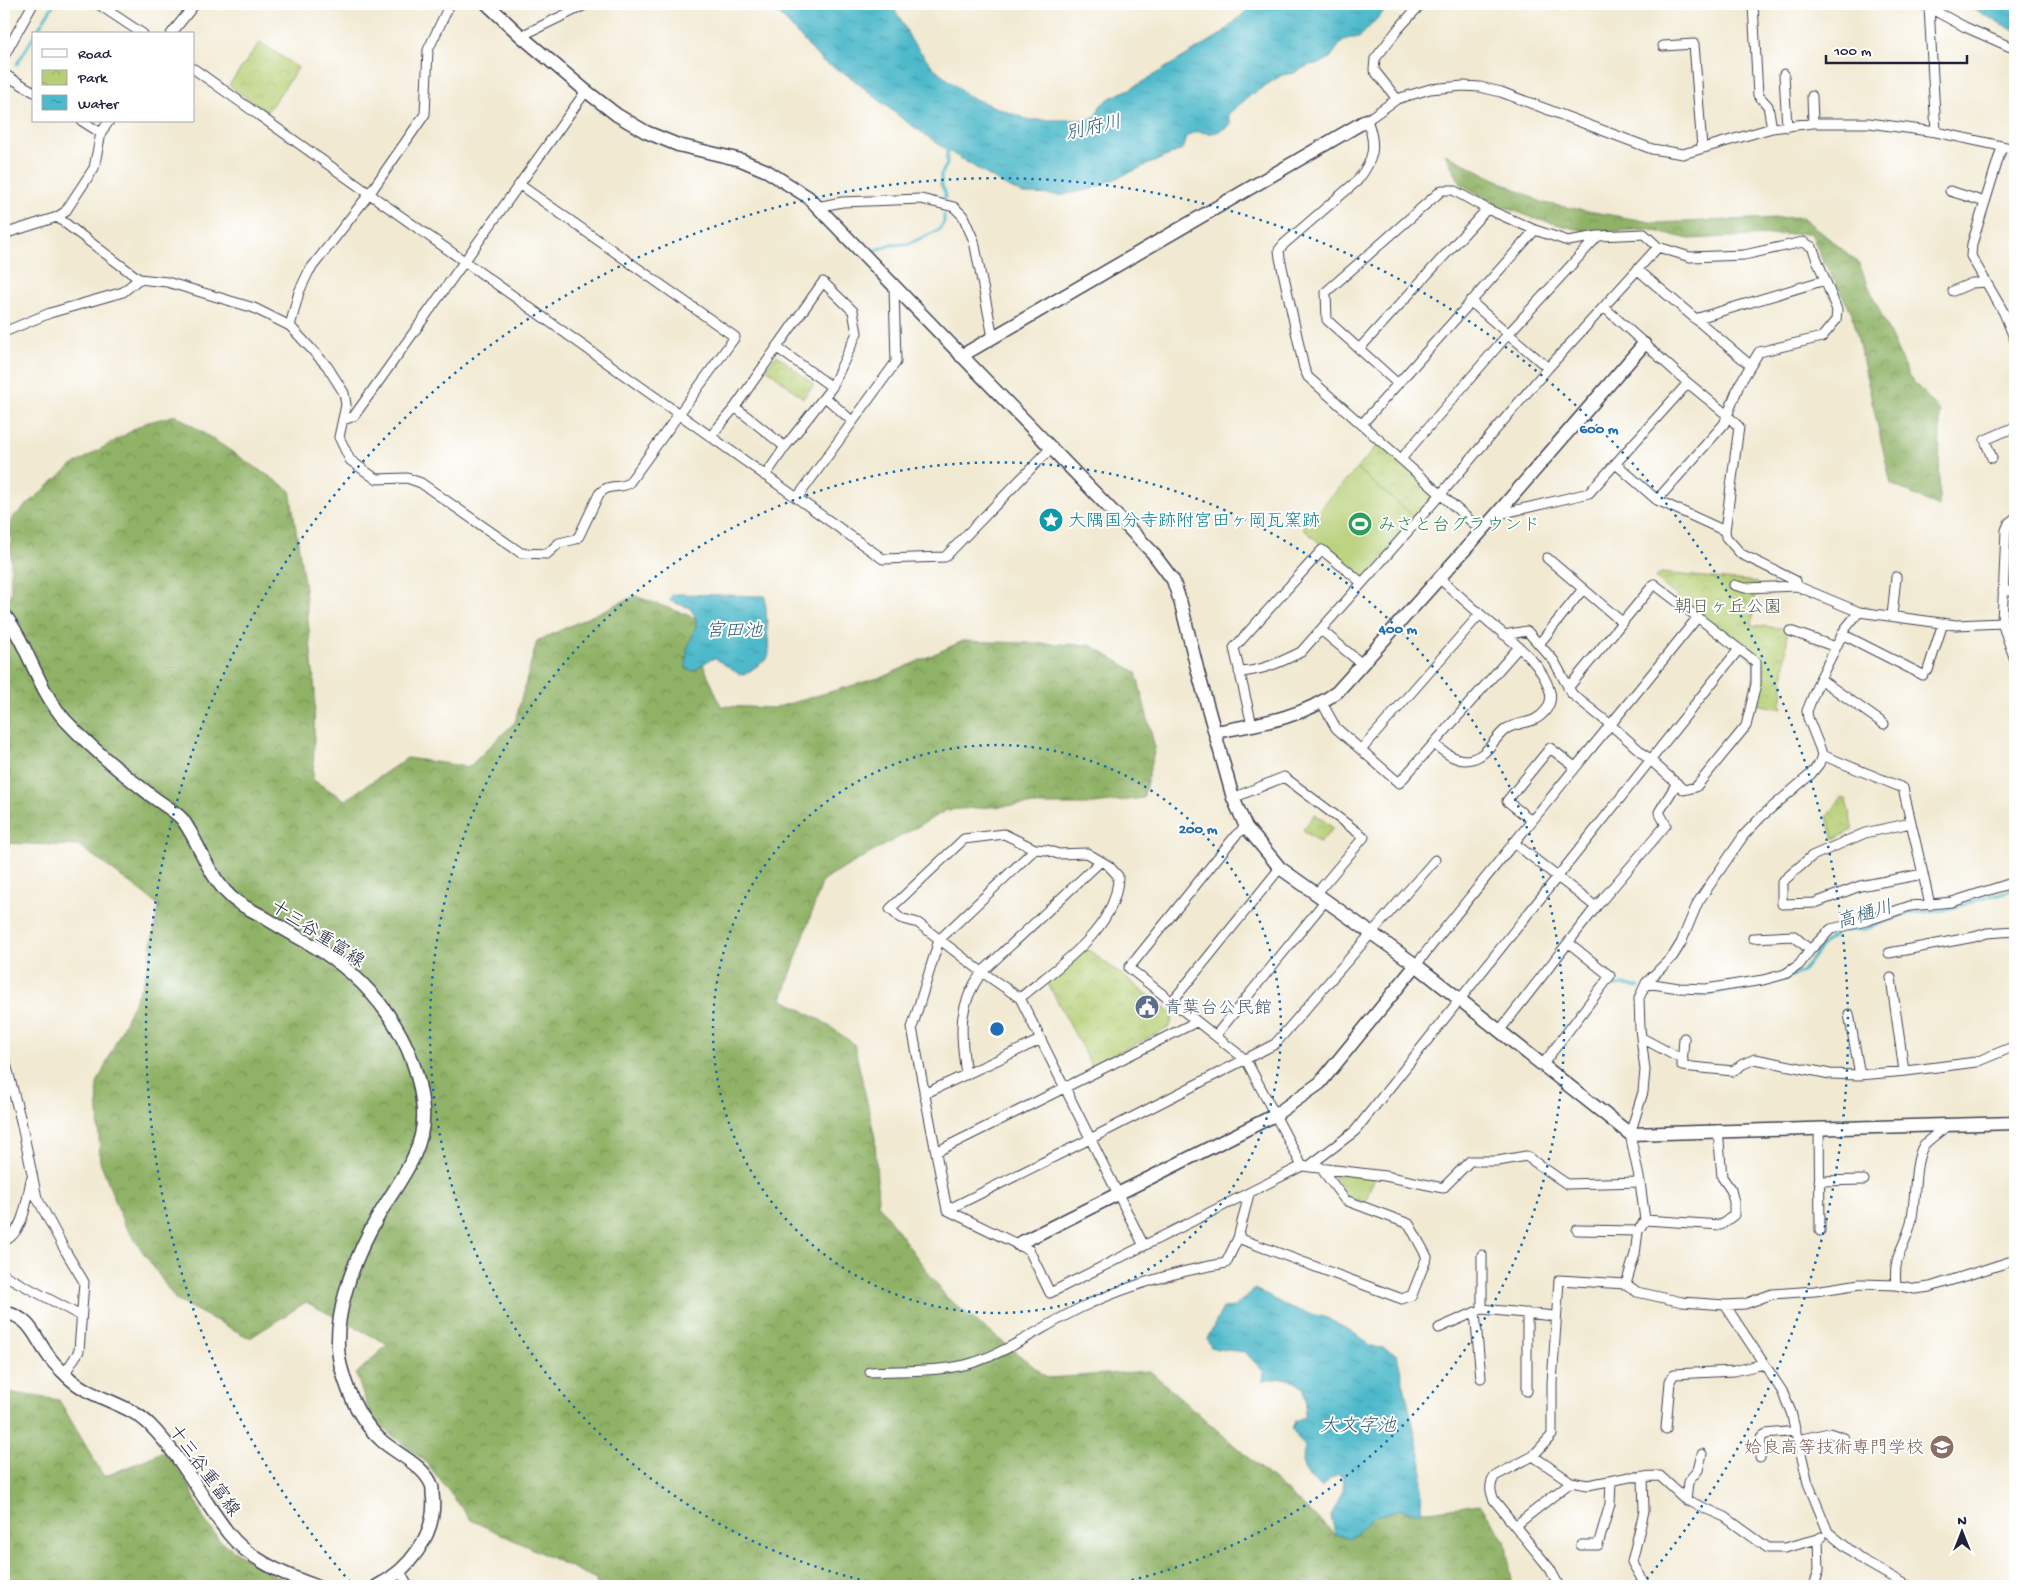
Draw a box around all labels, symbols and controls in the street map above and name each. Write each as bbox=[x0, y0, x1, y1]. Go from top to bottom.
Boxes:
legend bbox=[32, 32, 195, 122]
scale bar bbox=[1826, 32, 1968, 64]
text: 100 m bbox=[1833, 43, 1872, 61]
text: Road bbox=[78, 46, 112, 64]
text: Park bbox=[77, 70, 108, 88]
text: Water bbox=[78, 96, 120, 114]
water label: 別府川 bbox=[1063, 111, 1124, 147]
text: 600 m bbox=[1580, 421, 1619, 439]
place icon: 大隅国分寺跡附宮田ヶ岡瓦窯跡 bbox=[1038, 507, 1064, 533]
place label: 大隅国分寺跡附宮田ヶ岡瓦窯跡 bbox=[1068, 511, 1320, 533]
sports icon: みさと台グラウンド bbox=[1347, 511, 1373, 537]
place label: みさと台グラウンド bbox=[1378, 515, 1540, 537]
park label: 朝日ヶ丘公園 bbox=[1674, 597, 1782, 619]
water label: 宮田池 bbox=[705, 620, 763, 644]
text: 400 m bbox=[1378, 621, 1418, 639]
text: 200 m bbox=[1179, 821, 1218, 839]
street label: 十三谷重富線 bbox=[266, 896, 368, 973]
water label: 高樋川 bbox=[1834, 896, 1896, 936]
public building icon: 青葉台公民館 bbox=[1134, 994, 1160, 1020]
place label: 青葉台公民館 bbox=[1164, 998, 1272, 1020]
centre of rings bbox=[988, 1020, 1006, 1038]
water label: 大文字池 bbox=[1320, 1415, 1397, 1439]
street label: 十三谷重富線 bbox=[163, 1421, 244, 1521]
school or university icon: 姶良高等技術専門学校 bbox=[1929, 1434, 1955, 1460]
place label: 姶良高等技術専門学校 bbox=[1744, 1438, 1924, 1460]
north arrow bbox=[1936, 1508, 1986, 1558]
text: N bbox=[1957, 1513, 1967, 1530]

